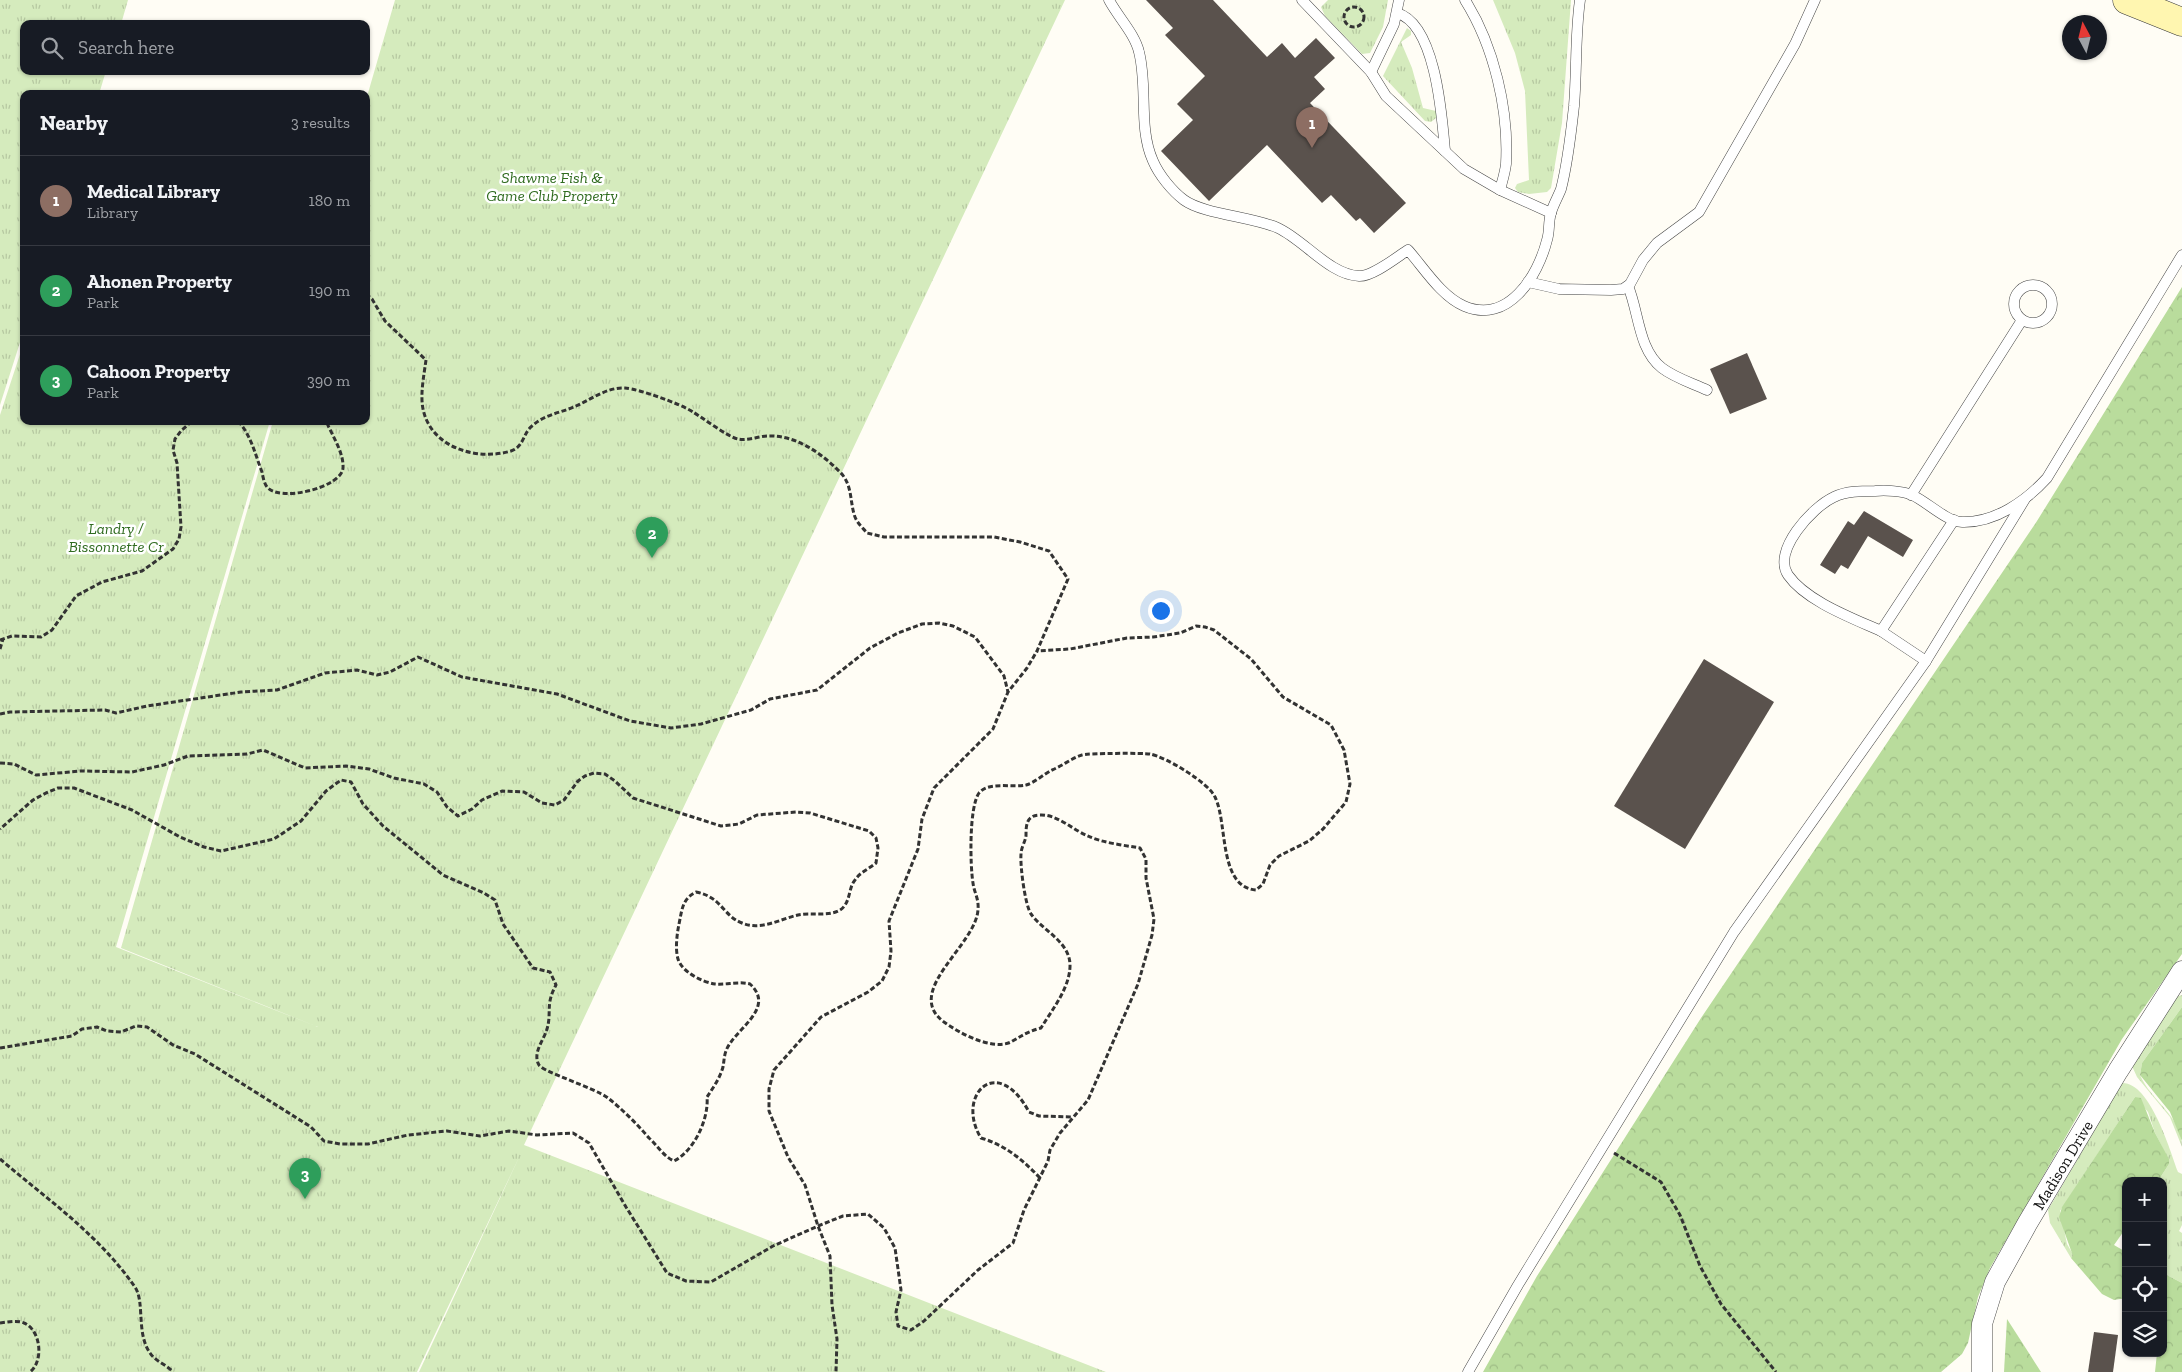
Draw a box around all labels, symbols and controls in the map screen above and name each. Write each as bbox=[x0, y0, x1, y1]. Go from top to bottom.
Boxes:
north arrow bbox=[2062, 15, 2107, 60]
search box bbox=[20, 20, 370, 75]
icon: search bbox=[38, 34, 66, 62]
text: Search here bbox=[78, 36, 174, 59]
pin: 1 bbox=[1296, 107, 1328, 148]
text: Nearby bbox=[40, 110, 108, 135]
text: 3 results bbox=[291, 113, 350, 132]
park label: Shawme Fish & Game Club Property bbox=[486, 168, 618, 205]
text: Medical Library bbox=[87, 180, 220, 203]
text: 1 bbox=[53, 191, 59, 210]
text: 180 m bbox=[309, 191, 350, 210]
text: Library bbox=[87, 203, 138, 222]
text: Ahonen Property bbox=[87, 270, 232, 293]
text: 2 bbox=[52, 281, 60, 300]
text: 190 m bbox=[309, 281, 350, 300]
text: Park bbox=[87, 293, 119, 312]
text: Cahoon Property bbox=[87, 360, 230, 383]
text: 3 bbox=[52, 371, 60, 390]
text: 390 m bbox=[307, 371, 350, 390]
text: Park bbox=[87, 383, 119, 402]
pin: 2 bbox=[636, 517, 668, 558]
park label: Landry / Bissonnette Cr bbox=[68, 519, 164, 556]
your location bbox=[1148, 598, 1174, 624]
street label: Madison Drive bbox=[2029, 1117, 2097, 1213]
pin: 3 bbox=[289, 1158, 321, 1199]
map controls bbox=[2122, 1177, 2167, 1357]
button: + bbox=[2122, 1177, 2167, 1222]
button: − bbox=[2122, 1222, 2167, 1267]
button: locate bbox=[2122, 1267, 2167, 1312]
button: layers bbox=[2122, 1312, 2167, 1357]

